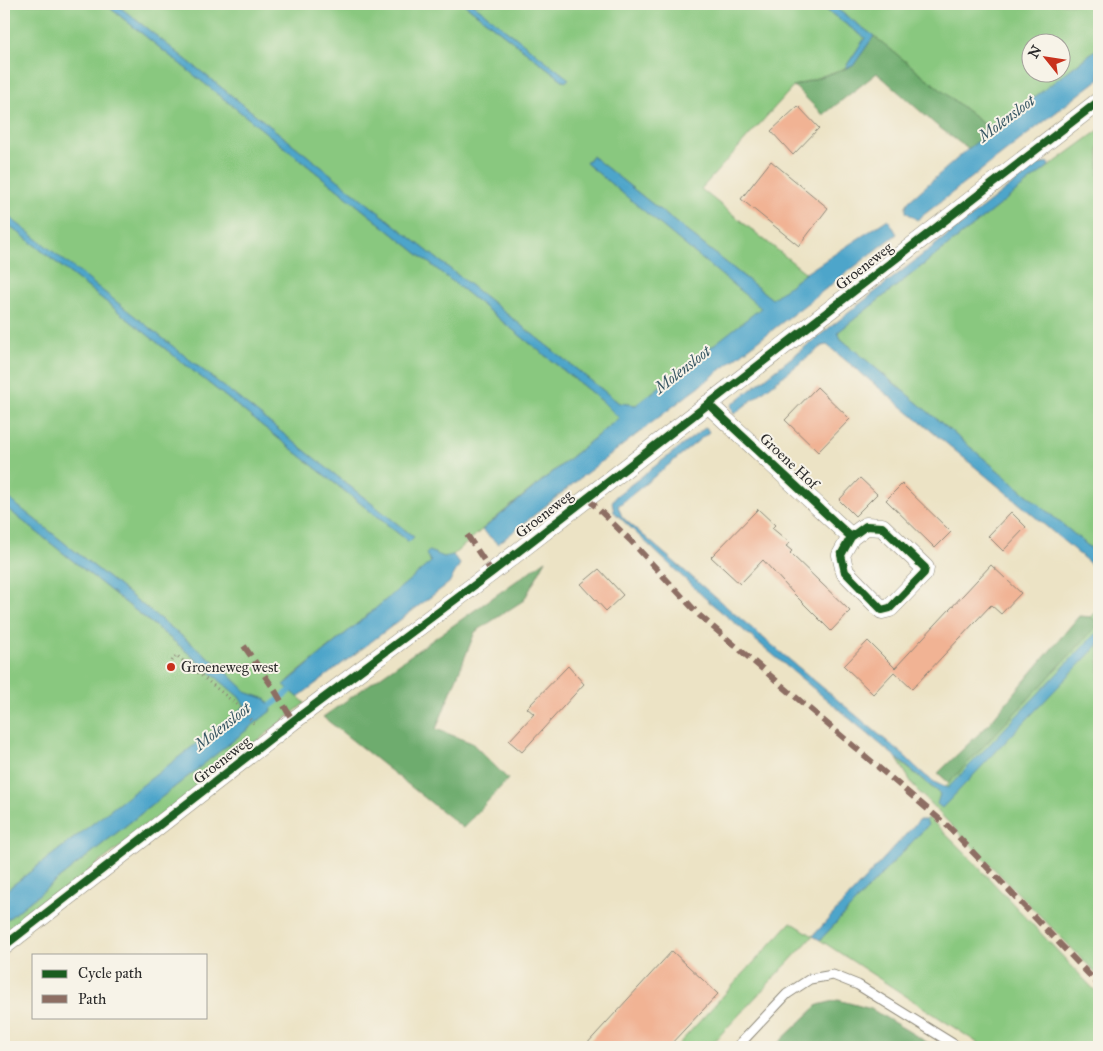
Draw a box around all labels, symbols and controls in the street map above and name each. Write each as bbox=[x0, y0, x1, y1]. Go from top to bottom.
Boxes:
north arrow bbox=[1020, 32, 1070, 82]
text: N bbox=[1025, 42, 1046, 61]
water label: Molensloot bbox=[973, 90, 1039, 147]
street label: Groeneweg bbox=[832, 237, 897, 294]
water label: Molensloot bbox=[649, 341, 715, 398]
street label: Groene Hof bbox=[756, 429, 824, 495]
street label: Groeneweg bbox=[512, 485, 577, 542]
place label: Groeneweg west bbox=[181, 658, 279, 676]
marker: Groeneweg west bbox=[165, 661, 177, 673]
water label: Molensloot bbox=[189, 698, 255, 755]
street label: Groeneweg bbox=[190, 731, 255, 788]
legend bbox=[32, 954, 208, 1018]
text: Cycle path bbox=[78, 964, 143, 982]
text: Path bbox=[78, 990, 107, 1008]

